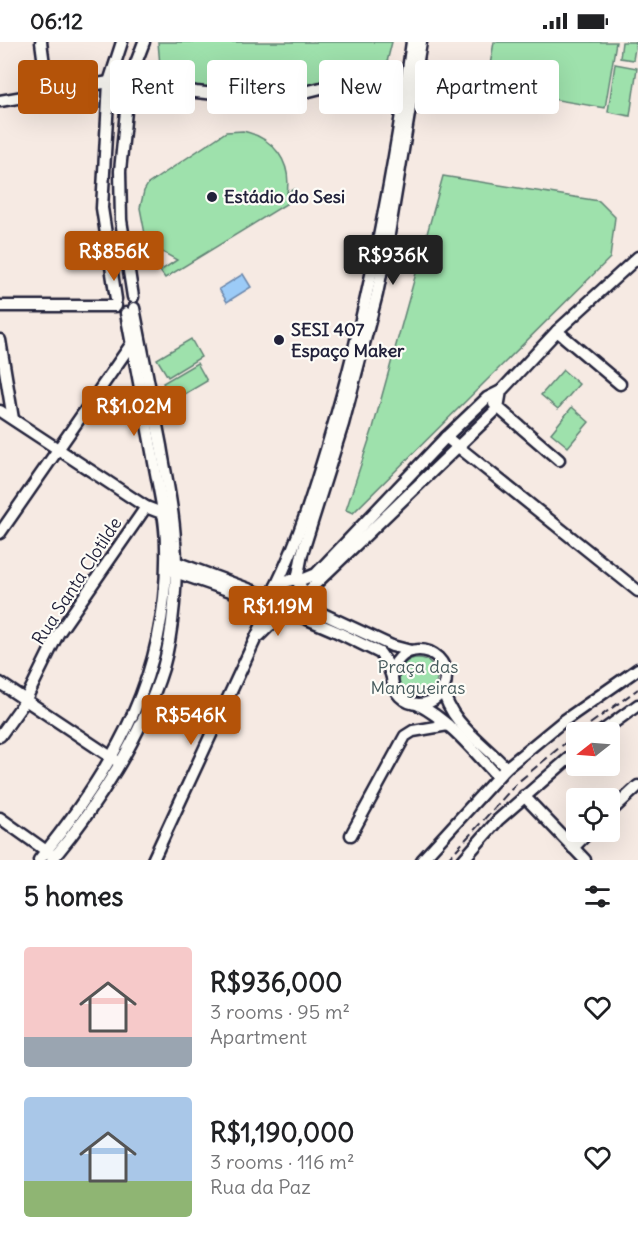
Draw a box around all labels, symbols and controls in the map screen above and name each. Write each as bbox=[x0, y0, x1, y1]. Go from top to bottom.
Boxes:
text: 06:12 bbox=[30, 7, 83, 35]
chip: Buy bbox=[18, 60, 98, 114]
chip: Rent bbox=[110, 60, 195, 114]
chip: Filters bbox=[207, 60, 307, 114]
chip: New bbox=[319, 60, 403, 114]
chip: Apartment bbox=[415, 60, 559, 114]
place label: Estádio do Sesi bbox=[224, 185, 345, 208]
marker: Estádio do Sesi bbox=[205, 190, 219, 204]
pin: R$856K bbox=[65, 231, 163, 282]
pin: R$936K bbox=[344, 235, 442, 286]
text: R$856K bbox=[79, 238, 149, 263]
text: R$936K bbox=[358, 242, 428, 267]
place label: SESI 407 Espaço Maker bbox=[291, 318, 405, 362]
marker: SESI 407 Espaço Maker bbox=[272, 333, 286, 347]
pin: R$1.02M bbox=[79, 386, 189, 437]
text: R$1.02M bbox=[96, 393, 172, 418]
street label: Rua Santa Clotilde bbox=[27, 513, 126, 649]
pin: R$1.19M bbox=[223, 586, 333, 637]
text: R$1.19M bbox=[243, 593, 313, 618]
park label: Praça das Mangueiras bbox=[371, 655, 466, 699]
pin: R$546K bbox=[142, 695, 240, 746]
text: R$546K bbox=[156, 702, 226, 727]
north arrow bbox=[566, 722, 620, 776]
map controls bbox=[566, 722, 620, 842]
button: locate bbox=[566, 788, 620, 842]
text: 5 homes bbox=[24, 880, 123, 913]
icon: filters bbox=[581, 880, 614, 913]
text: R$936,000 bbox=[210, 966, 342, 999]
icon: home bbox=[72, 971, 144, 1043]
icon: heart bbox=[581, 991, 614, 1024]
text: 3 rooms · 95 m² bbox=[210, 999, 350, 1024]
text: Apartment bbox=[210, 1024, 307, 1049]
text: R$1,190,000 bbox=[210, 1116, 354, 1149]
icon: home bbox=[72, 1121, 144, 1193]
icon: heart bbox=[581, 1141, 614, 1174]
text: 3 rooms · 116 m² bbox=[210, 1149, 354, 1174]
text: Rua da Paz bbox=[210, 1174, 311, 1199]

